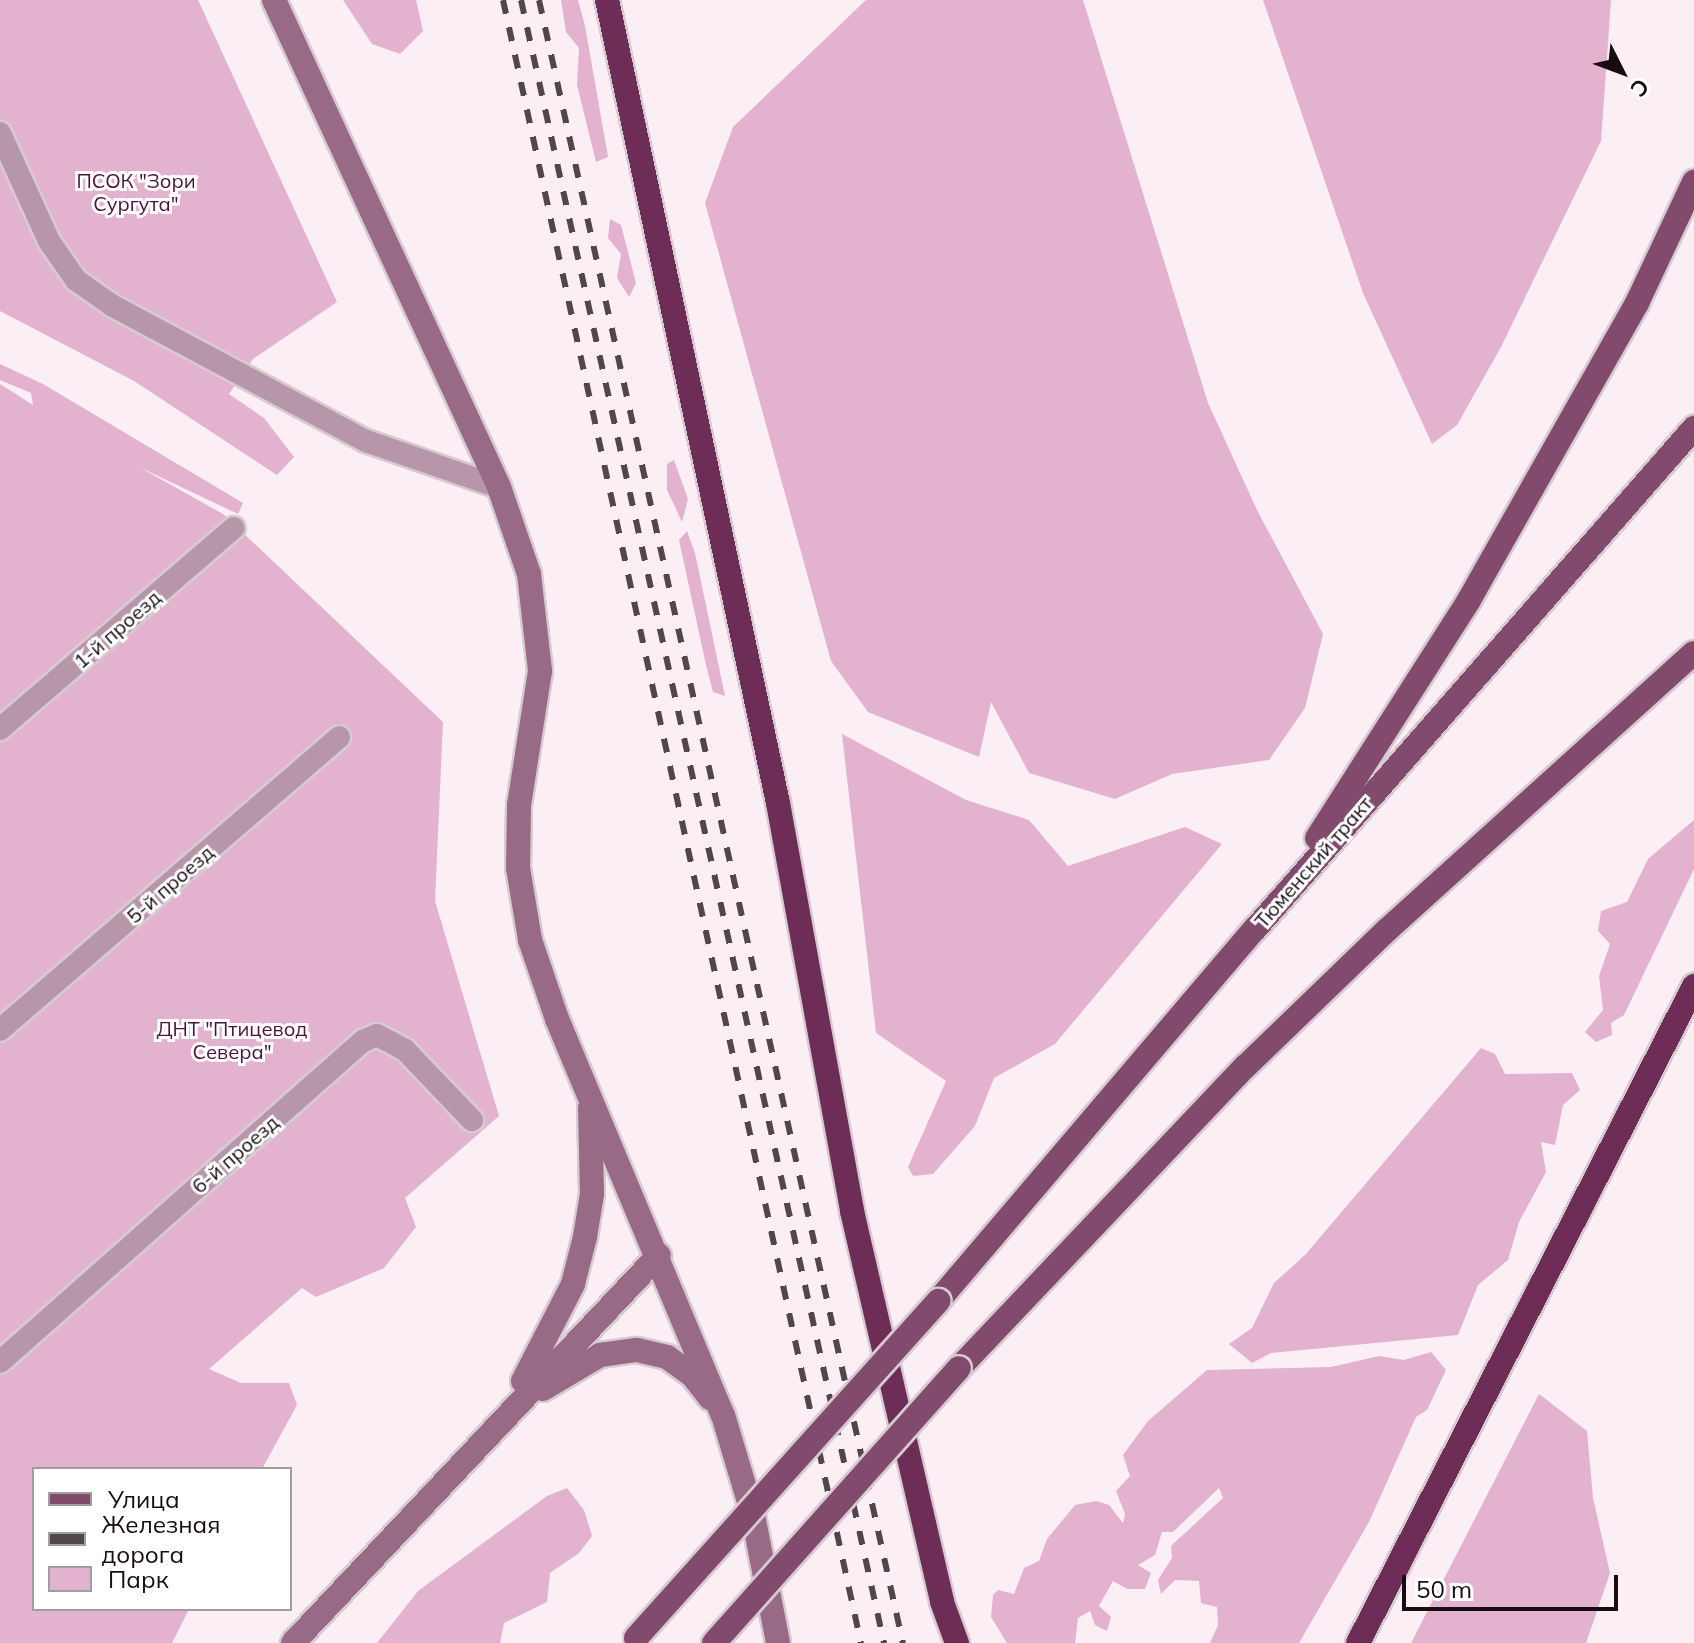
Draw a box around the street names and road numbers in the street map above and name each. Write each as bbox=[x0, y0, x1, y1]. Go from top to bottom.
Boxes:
street label: 1-й проезд bbox=[69, 585, 165, 673]
street label: Тюменский тракт bbox=[1249, 791, 1377, 933]
street label: 5-й проезд bbox=[122, 840, 218, 928]
street label: 6-й проезд bbox=[187, 1110, 283, 1198]

